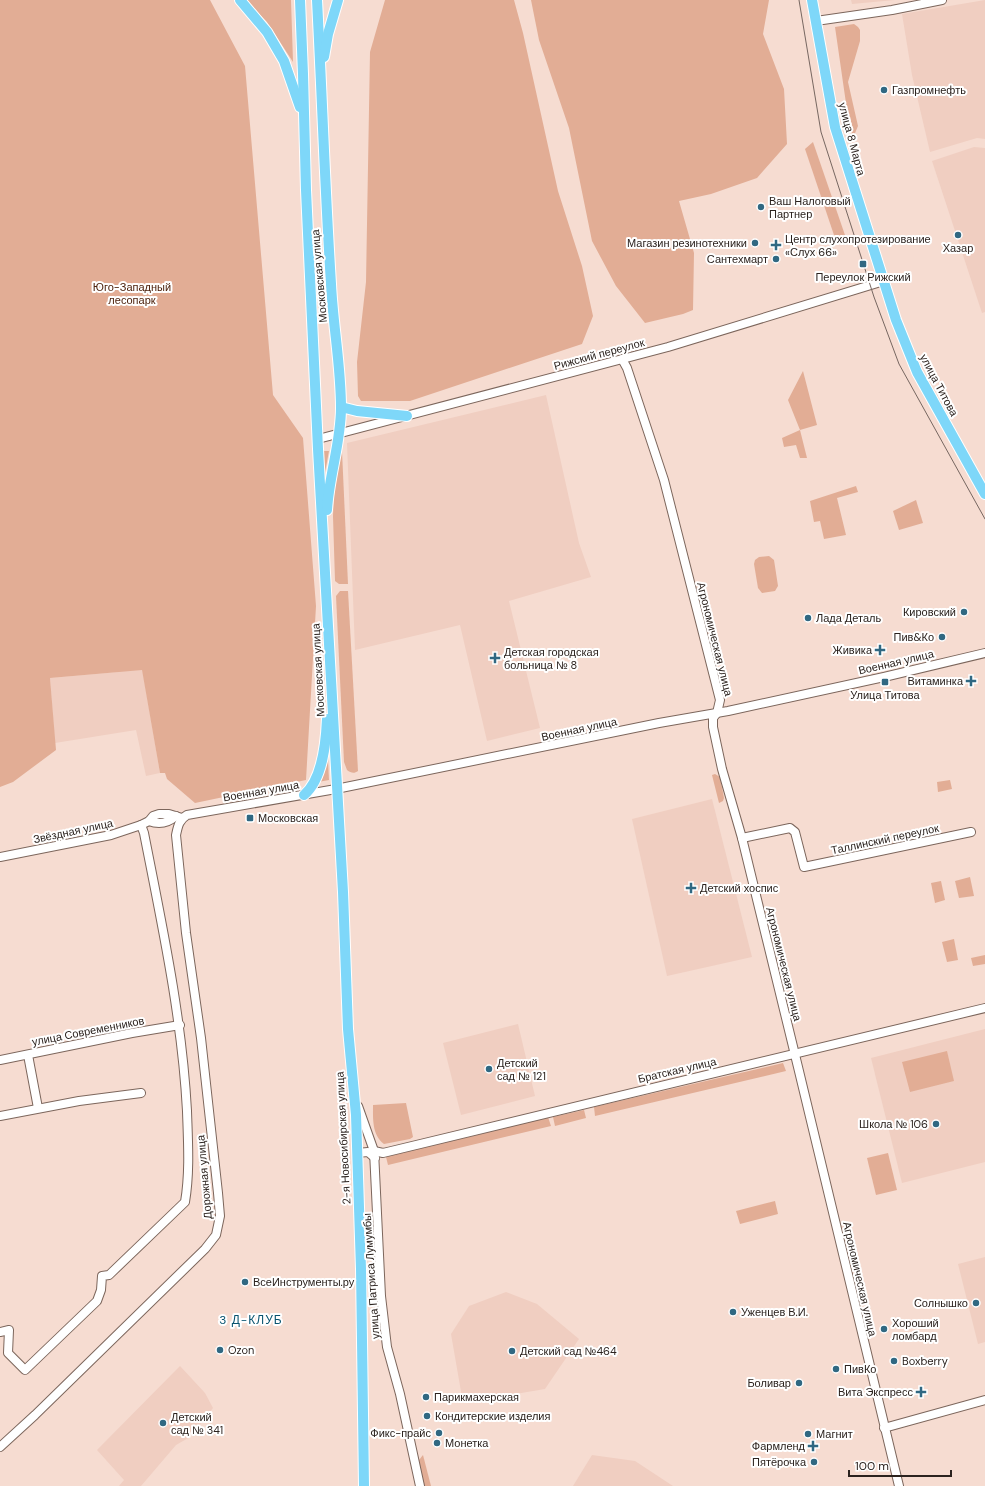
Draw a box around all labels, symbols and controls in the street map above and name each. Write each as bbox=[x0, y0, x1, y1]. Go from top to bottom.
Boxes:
place label: Газпромнефть bbox=[892, 83, 966, 97]
marker: Газпромнефть bbox=[879, 85, 889, 95]
street label: улица 8 Марта bbox=[836, 101, 869, 178]
place label: Ваш Налоговый Партнер bbox=[769, 194, 851, 221]
marker: Ваш Налоговый Партнер bbox=[756, 202, 766, 212]
street label: Московская улица bbox=[308, 228, 330, 323]
marker: Хазар bbox=[953, 230, 963, 240]
place label: Центр слухопротезирование «Слух 66» bbox=[785, 232, 931, 259]
place label: Магазин резинотехники bbox=[627, 236, 747, 250]
marker: Магазин резинотехники bbox=[750, 238, 760, 248]
marker: Центр слухопротезирование «Слух 66» bbox=[770, 239, 782, 251]
place label: Хазар bbox=[943, 241, 973, 255]
place label: Сантехмарт bbox=[707, 252, 768, 266]
marker: Сантехмарт bbox=[771, 254, 781, 264]
marker: Переулок Рижский bbox=[858, 259, 868, 269]
place label: Переулок Рижский bbox=[815, 270, 911, 284]
park label: Юго-Западный лесопарк bbox=[93, 280, 171, 307]
street label: Рижский переулок bbox=[552, 335, 646, 373]
street label: улица Титова bbox=[917, 352, 962, 419]
street label: Агрономическая улица bbox=[694, 580, 736, 698]
place label: Кировский bbox=[903, 605, 956, 619]
marker: Кировский bbox=[959, 607, 969, 617]
place label: Лада Деталь bbox=[816, 611, 881, 625]
marker: Лада Деталь bbox=[803, 613, 813, 623]
street label: Московская улица bbox=[309, 622, 327, 717]
place label: Пив&Ко bbox=[894, 630, 934, 644]
marker: Пив&Ко bbox=[937, 632, 947, 642]
place label: Живика bbox=[833, 643, 873, 657]
place label: Детская городская больница № 8 bbox=[504, 645, 599, 672]
marker: Живика bbox=[875, 645, 885, 655]
street label: Военная улица bbox=[857, 646, 936, 677]
marker: Детская городская больница № 8 bbox=[489, 652, 501, 664]
place label: Витаминка bbox=[908, 674, 964, 688]
marker: Витаминка bbox=[966, 676, 976, 686]
marker: Улица Титова bbox=[880, 677, 890, 687]
place label: Улица Титова bbox=[850, 688, 921, 702]
street label: Военная улица bbox=[540, 714, 619, 744]
street label: Военная улица bbox=[222, 777, 301, 805]
place label: Московская bbox=[258, 811, 318, 825]
marker: Московская bbox=[245, 813, 255, 823]
street label: Звёздная улица bbox=[32, 816, 115, 846]
street label: Таллинский переулок bbox=[830, 821, 940, 857]
place label: Детский хоспис bbox=[700, 881, 779, 895]
marker: Детский хоспис bbox=[685, 882, 697, 894]
street label: Агрономическая улица bbox=[763, 905, 805, 1023]
street label: улица Современников bbox=[31, 1013, 146, 1049]
street label: Братская улица bbox=[636, 1054, 718, 1086]
place label: Детский сад № 121 bbox=[497, 1056, 546, 1083]
marker: Детский сад № 121 bbox=[484, 1064, 494, 1074]
street label: 2-я Новосибирская улица bbox=[332, 1070, 353, 1205]
place label: Школа № 106 bbox=[859, 1117, 928, 1131]
marker: Школа № 106 bbox=[931, 1119, 941, 1129]
street label: Дорожная улица bbox=[193, 1133, 215, 1220]
street label: улица Патриса Лумумбы bbox=[360, 1212, 382, 1339]
street label: Агрономическая улица bbox=[840, 1220, 880, 1338]
place label: ВсеИнструменты.ру bbox=[253, 1275, 355, 1289]
marker: ВсеИнструменты.ру bbox=[240, 1277, 250, 1287]
place label: Солнышко bbox=[914, 1296, 968, 1310]
marker: Солнышко bbox=[971, 1298, 981, 1308]
place label: Уженцев В.И. bbox=[741, 1305, 808, 1319]
marker: Уженцев В.И. bbox=[728, 1307, 738, 1317]
district label: 3 Д-КЛУБ bbox=[219, 1312, 283, 1328]
place label: Хороший ломбард bbox=[892, 1316, 939, 1343]
marker: Хороший ломбард bbox=[879, 1324, 889, 1334]
place label: Ozon bbox=[228, 1343, 254, 1357]
place label: Детский сад №464 bbox=[520, 1344, 617, 1358]
marker: Ozon bbox=[215, 1345, 225, 1355]
marker: Детский сад №464 bbox=[507, 1346, 517, 1356]
place label: Boxberry bbox=[902, 1354, 948, 1368]
marker: Boxberry bbox=[889, 1356, 899, 1366]
place label: ПивКо bbox=[844, 1362, 876, 1376]
marker: ПивКо bbox=[831, 1364, 841, 1374]
place label: Боливар bbox=[747, 1376, 791, 1390]
marker: Боливар bbox=[794, 1378, 804, 1388]
place label: Вита Экспресс bbox=[838, 1385, 913, 1399]
marker: Вита Экспресс bbox=[916, 1387, 926, 1397]
place label: Парикмахерская bbox=[434, 1390, 519, 1404]
marker: Парикмахерская bbox=[421, 1392, 431, 1402]
place label: Кондитерские изделия bbox=[435, 1409, 550, 1423]
place label: Детский сад № 341 bbox=[171, 1410, 223, 1437]
marker: Кондитерские изделия bbox=[422, 1411, 432, 1421]
marker: Детский сад № 341 bbox=[158, 1418, 168, 1428]
place label: Фикс-прайс bbox=[370, 1426, 431, 1440]
place label: Магнит bbox=[816, 1427, 853, 1441]
marker: Фикс-прайс bbox=[434, 1428, 444, 1438]
marker: Магнит bbox=[803, 1429, 813, 1439]
place label: Монетка bbox=[445, 1436, 489, 1450]
marker: Монетка bbox=[432, 1438, 442, 1448]
place label: Фармленд bbox=[752, 1439, 806, 1453]
marker: Фармленд bbox=[808, 1441, 818, 1451]
scale bar bbox=[849, 1452, 951, 1478]
place label: Пятёрочка bbox=[752, 1455, 807, 1469]
marker: Пятёрочка bbox=[809, 1457, 819, 1467]
text: 100 m bbox=[855, 1458, 889, 1474]

